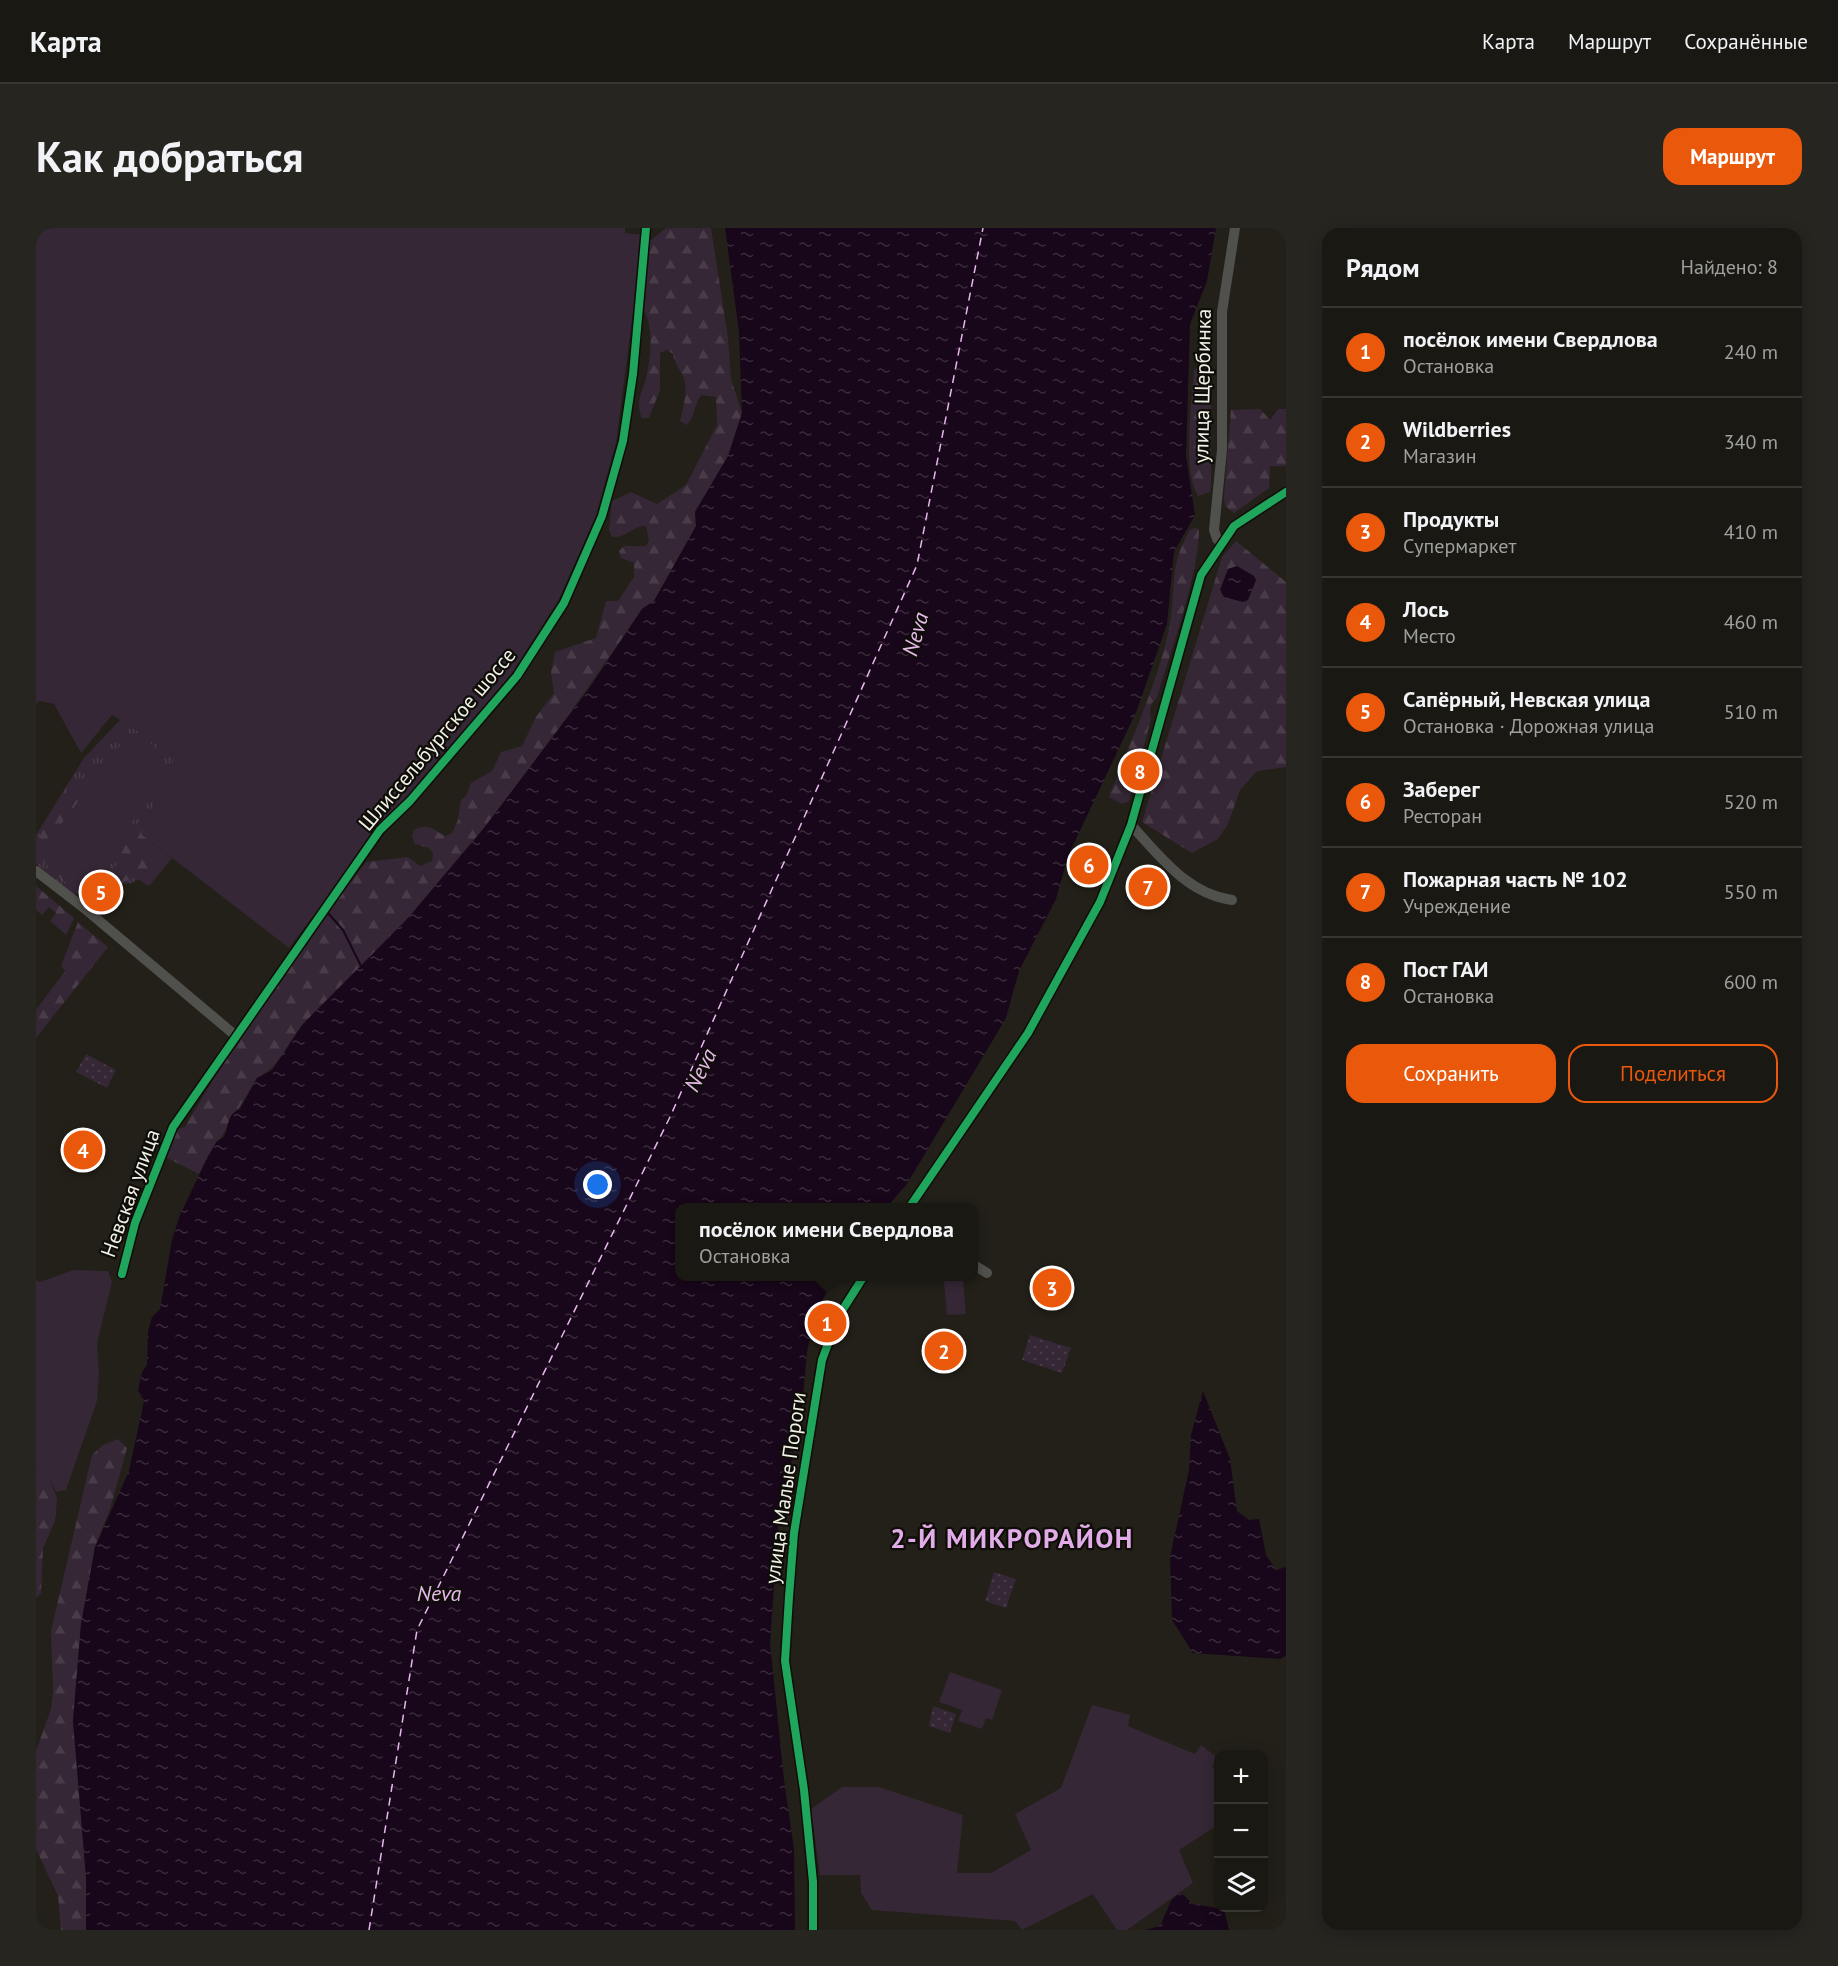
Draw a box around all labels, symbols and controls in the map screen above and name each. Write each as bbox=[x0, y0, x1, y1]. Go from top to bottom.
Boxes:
text: Карта bbox=[30, 23, 102, 60]
text: Карта bbox=[1482, 28, 1535, 55]
text: Маршрут bbox=[1568, 28, 1651, 55]
text: Сохранённые bbox=[1684, 28, 1808, 55]
button: Маршрут bbox=[1663, 128, 1802, 185]
text: Как добраться bbox=[36, 129, 303, 184]
text: Рядом bbox=[1346, 251, 1420, 284]
text: Найдено: 8 bbox=[1681, 254, 1778, 280]
street label: улица Щербинка bbox=[1187, 309, 1217, 463]
text: посёлок имени Свердлова bbox=[1403, 325, 1658, 353]
text: 1 bbox=[1360, 339, 1371, 365]
text: 240 m bbox=[1724, 339, 1778, 365]
text: Остановка bbox=[1403, 353, 1494, 379]
text: Wildberries bbox=[1403, 415, 1511, 443]
text: 2 bbox=[1360, 429, 1371, 455]
text: 340 m bbox=[1724, 429, 1778, 455]
text: Магазин bbox=[1403, 443, 1477, 469]
text: Продукты bbox=[1403, 505, 1499, 533]
text: 3 bbox=[1360, 519, 1371, 545]
text: 410 m bbox=[1724, 519, 1778, 545]
text: Супермаркет bbox=[1403, 533, 1516, 559]
text: Лось bbox=[1403, 595, 1449, 623]
water label: Neva bbox=[895, 608, 935, 659]
text: 4 bbox=[1360, 609, 1371, 635]
text: 460 m bbox=[1724, 609, 1778, 635]
text: Место bbox=[1403, 623, 1456, 649]
street label: Шлиссельбургское шоссе bbox=[353, 642, 521, 836]
text: Сапёрный, Невская улица bbox=[1403, 685, 1650, 713]
text: 5 bbox=[1360, 699, 1371, 725]
text: 510 m bbox=[1724, 699, 1778, 725]
text: Остановка · Дорожная улица bbox=[1403, 713, 1654, 739]
pin: 8 bbox=[1120, 748, 1160, 794]
text: Заберег bbox=[1403, 775, 1480, 803]
text: 6 bbox=[1360, 789, 1371, 815]
text: 520 m bbox=[1724, 789, 1778, 815]
text: Ресторан bbox=[1403, 803, 1482, 829]
pin: 6 bbox=[1070, 842, 1108, 888]
pin: 7 bbox=[1128, 864, 1168, 910]
text: Пожарная часть № 102 bbox=[1403, 865, 1628, 893]
pin: 5 bbox=[82, 870, 120, 914]
text: 7 bbox=[1360, 879, 1371, 905]
text: 550 m bbox=[1724, 879, 1778, 905]
text: Учреждение bbox=[1403, 893, 1511, 919]
text: Пост ГАИ bbox=[1403, 955, 1489, 983]
text: 8 bbox=[1360, 969, 1371, 995]
text: 600 m bbox=[1724, 969, 1778, 995]
text: Остановка bbox=[1403, 983, 1494, 1009]
water label: Neva bbox=[677, 1044, 723, 1096]
button: Сохранить bbox=[1346, 1044, 1556, 1103]
button: Поделиться bbox=[1568, 1044, 1778, 1103]
street label: Невская улица bbox=[94, 1125, 166, 1261]
pin: 4 bbox=[64, 1128, 102, 1172]
your location bbox=[583, 1170, 612, 1199]
popup bbox=[675, 1203, 978, 1281]
text: посёлок имени Свердлова bbox=[699, 1215, 954, 1243]
text: Остановка bbox=[699, 1243, 790, 1269]
pin: 3 bbox=[1032, 1266, 1072, 1310]
pin: 1 bbox=[808, 1300, 846, 1346]
pin: 2 bbox=[924, 1328, 964, 1374]
street label: улица Малые Пороги bbox=[758, 1390, 812, 1586]
district label: 2-Й МИКРОРАЙОН bbox=[890, 1521, 1134, 1555]
water label: Neva bbox=[417, 1579, 462, 1607]
map controls bbox=[1214, 1750, 1268, 1912]
button: + bbox=[1214, 1750, 1268, 1804]
button: − bbox=[1214, 1804, 1268, 1858]
button: layers bbox=[1214, 1858, 1268, 1912]

